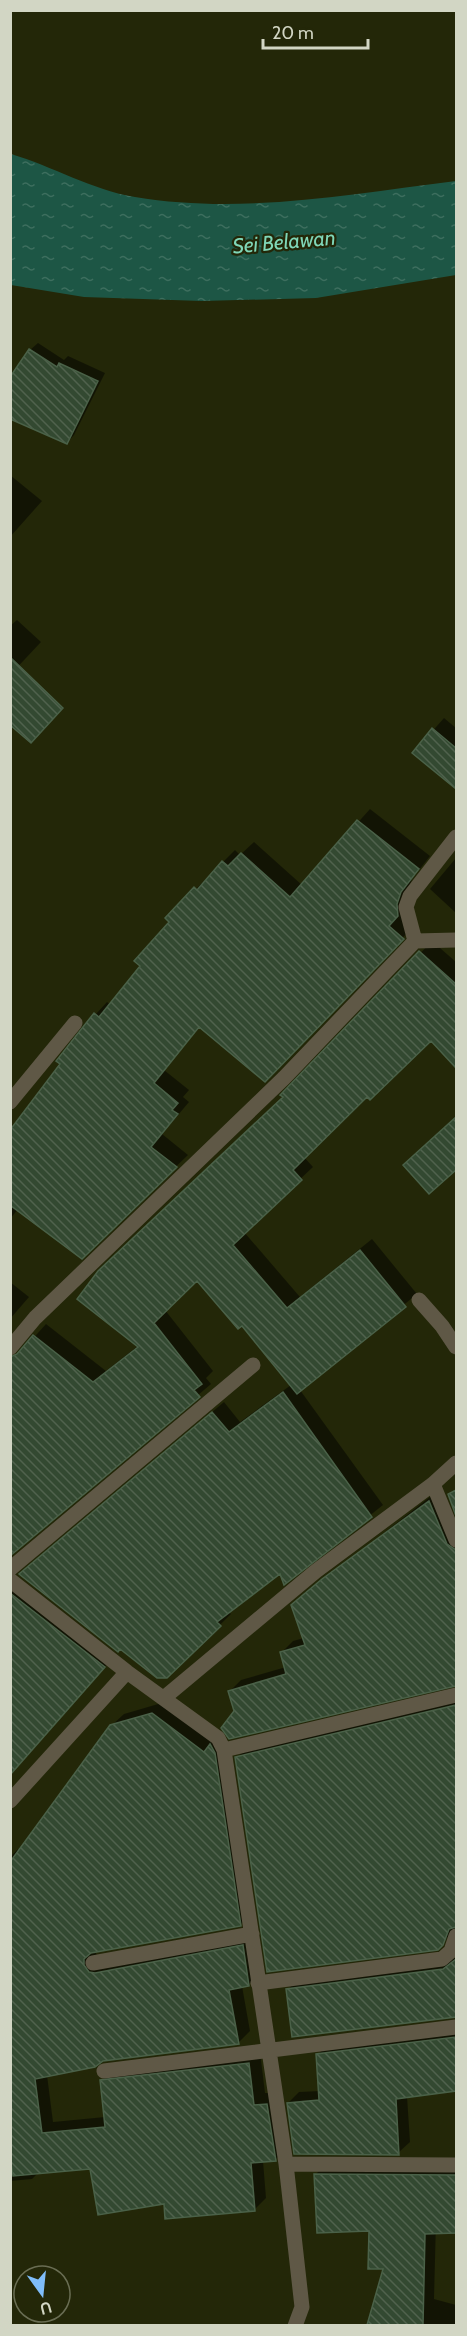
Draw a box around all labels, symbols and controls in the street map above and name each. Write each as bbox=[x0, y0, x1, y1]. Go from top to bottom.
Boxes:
scale bar bbox=[263, 12, 368, 50]
text: 20 m bbox=[272, 22, 314, 44]
water label: Sei Belawan bbox=[231, 225, 336, 258]
north arrow bbox=[12, 2264, 72, 2324]
text: U bbox=[38, 2297, 54, 2319]

